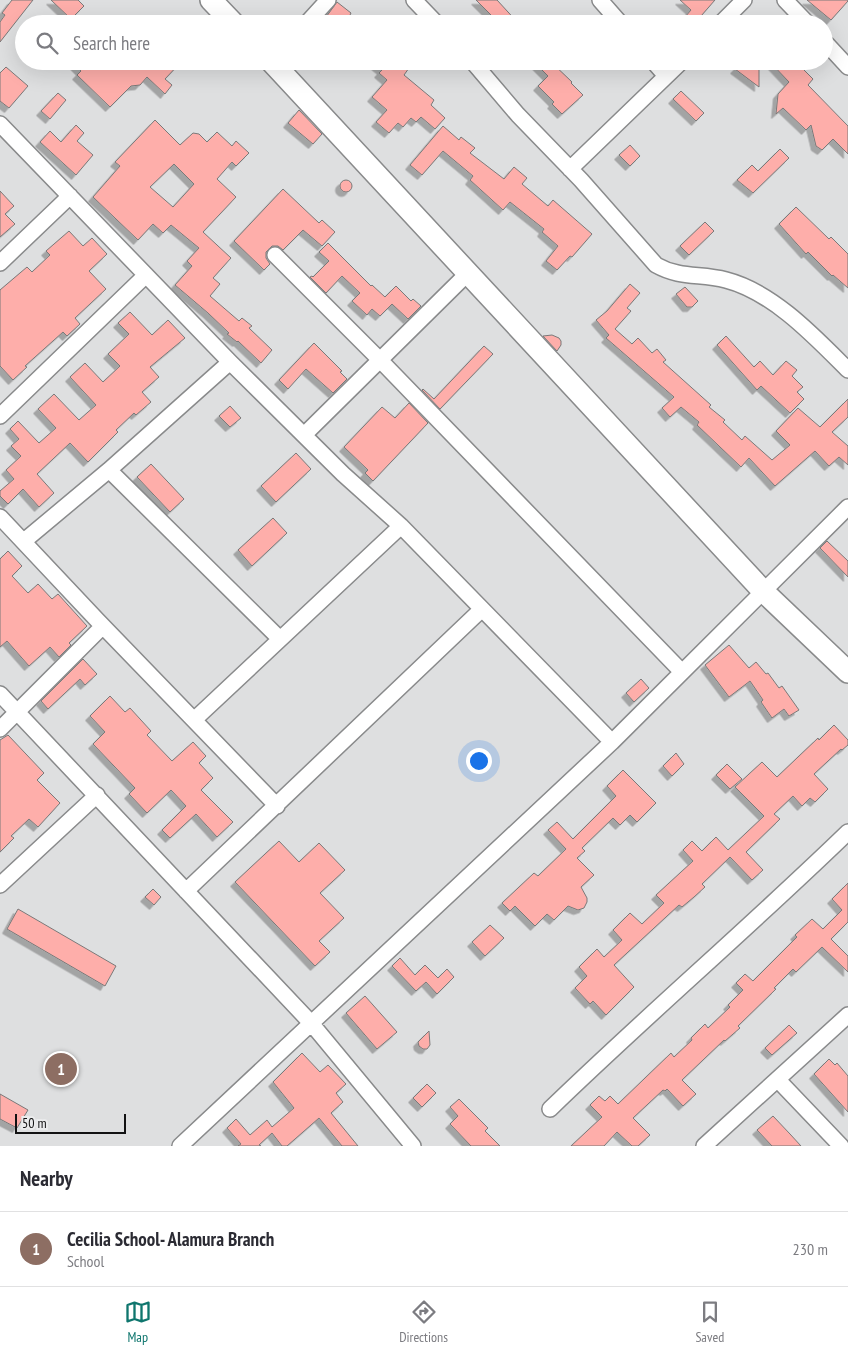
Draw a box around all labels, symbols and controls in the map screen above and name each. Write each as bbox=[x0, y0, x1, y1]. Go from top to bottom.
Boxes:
search box bbox=[15, 15, 833, 70]
icon: search bbox=[33, 29, 61, 57]
text: Search here bbox=[73, 31, 150, 55]
your location bbox=[466, 748, 492, 774]
pin: 1 bbox=[45, 1050, 77, 1088]
scale bar bbox=[15, 1111, 126, 1134]
text: 50 m bbox=[22, 1114, 47, 1132]
text: Nearby bbox=[20, 1165, 73, 1192]
text: Cecilia School- Alamura Branch bbox=[67, 1227, 274, 1251]
text: 1 bbox=[32, 1239, 40, 1259]
text: 230 m bbox=[793, 1239, 828, 1259]
text: School bbox=[67, 1251, 104, 1271]
tab: Map bbox=[124, 1298, 152, 1346]
tab: Directions bbox=[399, 1298, 448, 1346]
tab: Saved bbox=[695, 1298, 724, 1346]

